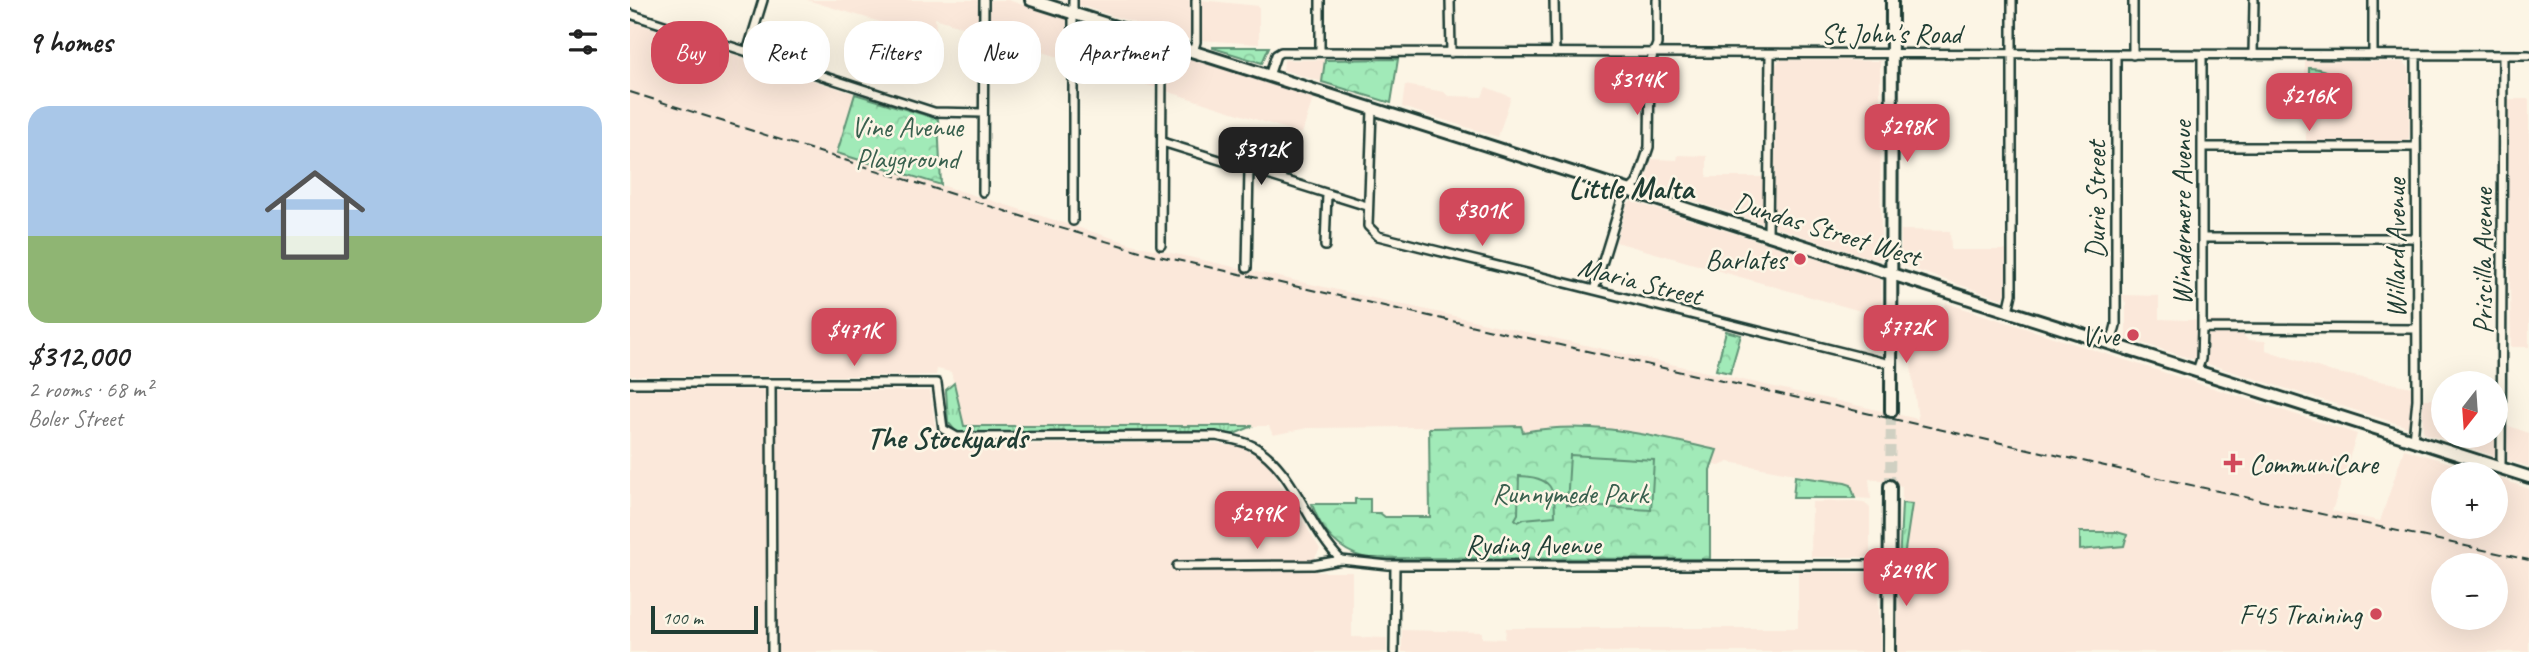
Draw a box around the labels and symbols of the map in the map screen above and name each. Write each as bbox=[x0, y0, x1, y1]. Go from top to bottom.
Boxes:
street label: St John's Road bbox=[1821, 16, 1965, 51]
pin: $314K bbox=[1588, 58, 1686, 117]
pin: $216K bbox=[2260, 74, 2358, 133]
pin: $298K bbox=[1858, 104, 1956, 164]
park label: Vine Avenue Playground bbox=[851, 109, 965, 176]
street label: Windermere Avenue bbox=[2164, 119, 2199, 305]
pin: $312K bbox=[1212, 128, 1310, 187]
street label: Durie Street bbox=[2078, 138, 2113, 259]
district label: Little Malta bbox=[1569, 169, 1696, 207]
street label: Willard Avenue bbox=[2378, 176, 2413, 318]
street label: Dundas Street West bbox=[1729, 184, 1927, 275]
street label: Priscilla Avenue bbox=[2465, 186, 2500, 334]
pin: $301K bbox=[1433, 188, 1531, 248]
place label: Barlates bbox=[1705, 242, 1788, 277]
street label: Maria Street bbox=[1574, 249, 1708, 314]
marker: Barlates bbox=[1792, 251, 1808, 267]
pin: $772K bbox=[1857, 306, 1955, 365]
pin: $471K bbox=[805, 308, 903, 368]
place label: Vive bbox=[2081, 318, 2121, 353]
marker: Vive bbox=[2125, 327, 2141, 343]
north arrow bbox=[2431, 371, 2508, 448]
district label: The Stockyards bbox=[867, 419, 1031, 458]
place label: CommuniCare bbox=[2249, 446, 2380, 481]
marker: CommuniCare bbox=[2223, 453, 2243, 473]
park label: Runnymede Park bbox=[1492, 476, 1650, 511]
pin: $299K bbox=[1208, 491, 1306, 551]
street label: Ryding Avenue bbox=[1466, 527, 1602, 562]
pin: $249K bbox=[1857, 548, 1955, 608]
place label: F45 Training bbox=[2239, 597, 2363, 632]
scale bar bbox=[651, 603, 758, 635]
marker: F45 Training bbox=[2368, 606, 2384, 622]

